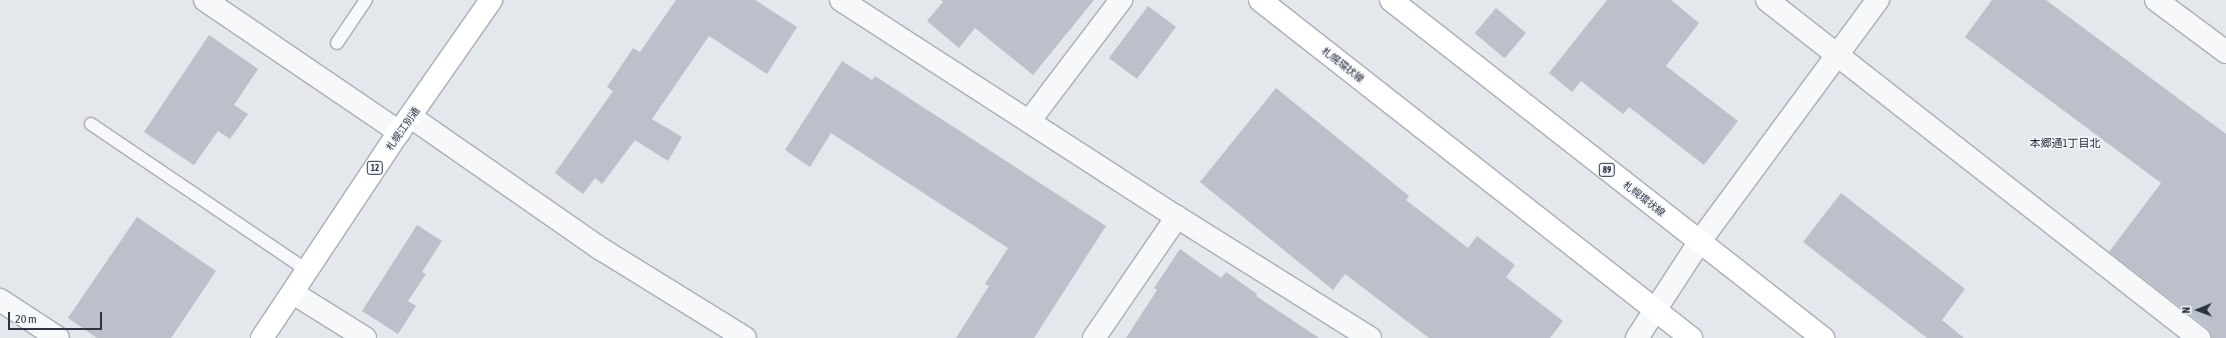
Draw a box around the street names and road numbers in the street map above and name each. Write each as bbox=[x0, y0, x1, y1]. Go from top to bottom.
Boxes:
street label: 札幌環状線 bbox=[1320, 45, 1366, 85]
street label: 札幌江別通 bbox=[384, 105, 422, 153]
road number: 12 bbox=[366, 161, 384, 175]
road number: 89 bbox=[1598, 163, 1616, 177]
street label: 札幌環状線 bbox=[1621, 179, 1667, 219]

